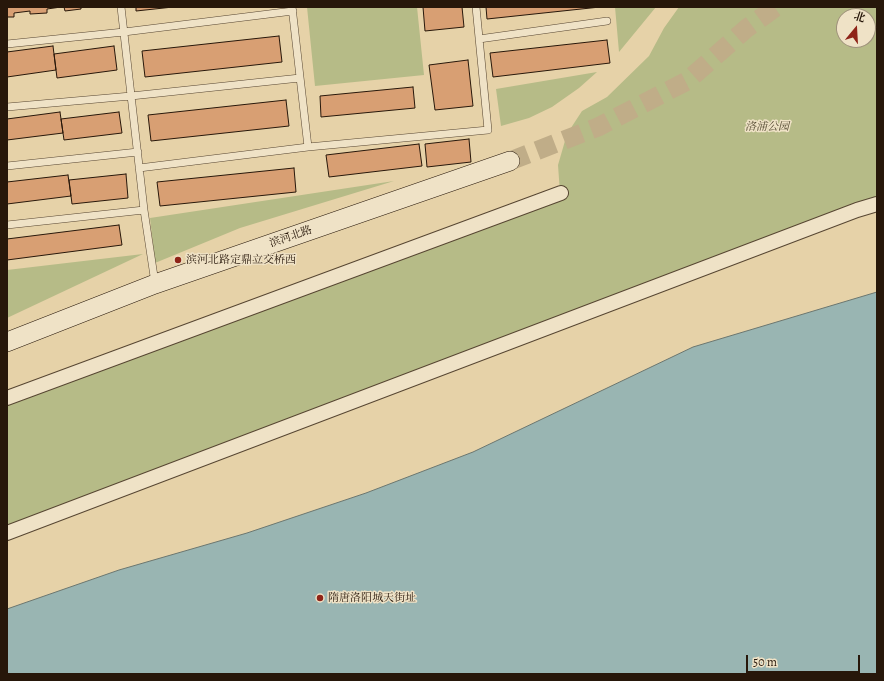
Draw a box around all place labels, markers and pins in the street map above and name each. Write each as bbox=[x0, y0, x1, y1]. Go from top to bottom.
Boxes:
place label: 滨河北路定鼎立交桥西 bbox=[186, 253, 296, 267]
marker: 滨河北路定鼎立交桥西 bbox=[173, 255, 183, 265]
place label: 隋唐洛阳城天街址 bbox=[328, 591, 416, 605]
marker: 隋唐洛阳城天街址 bbox=[315, 593, 325, 603]

